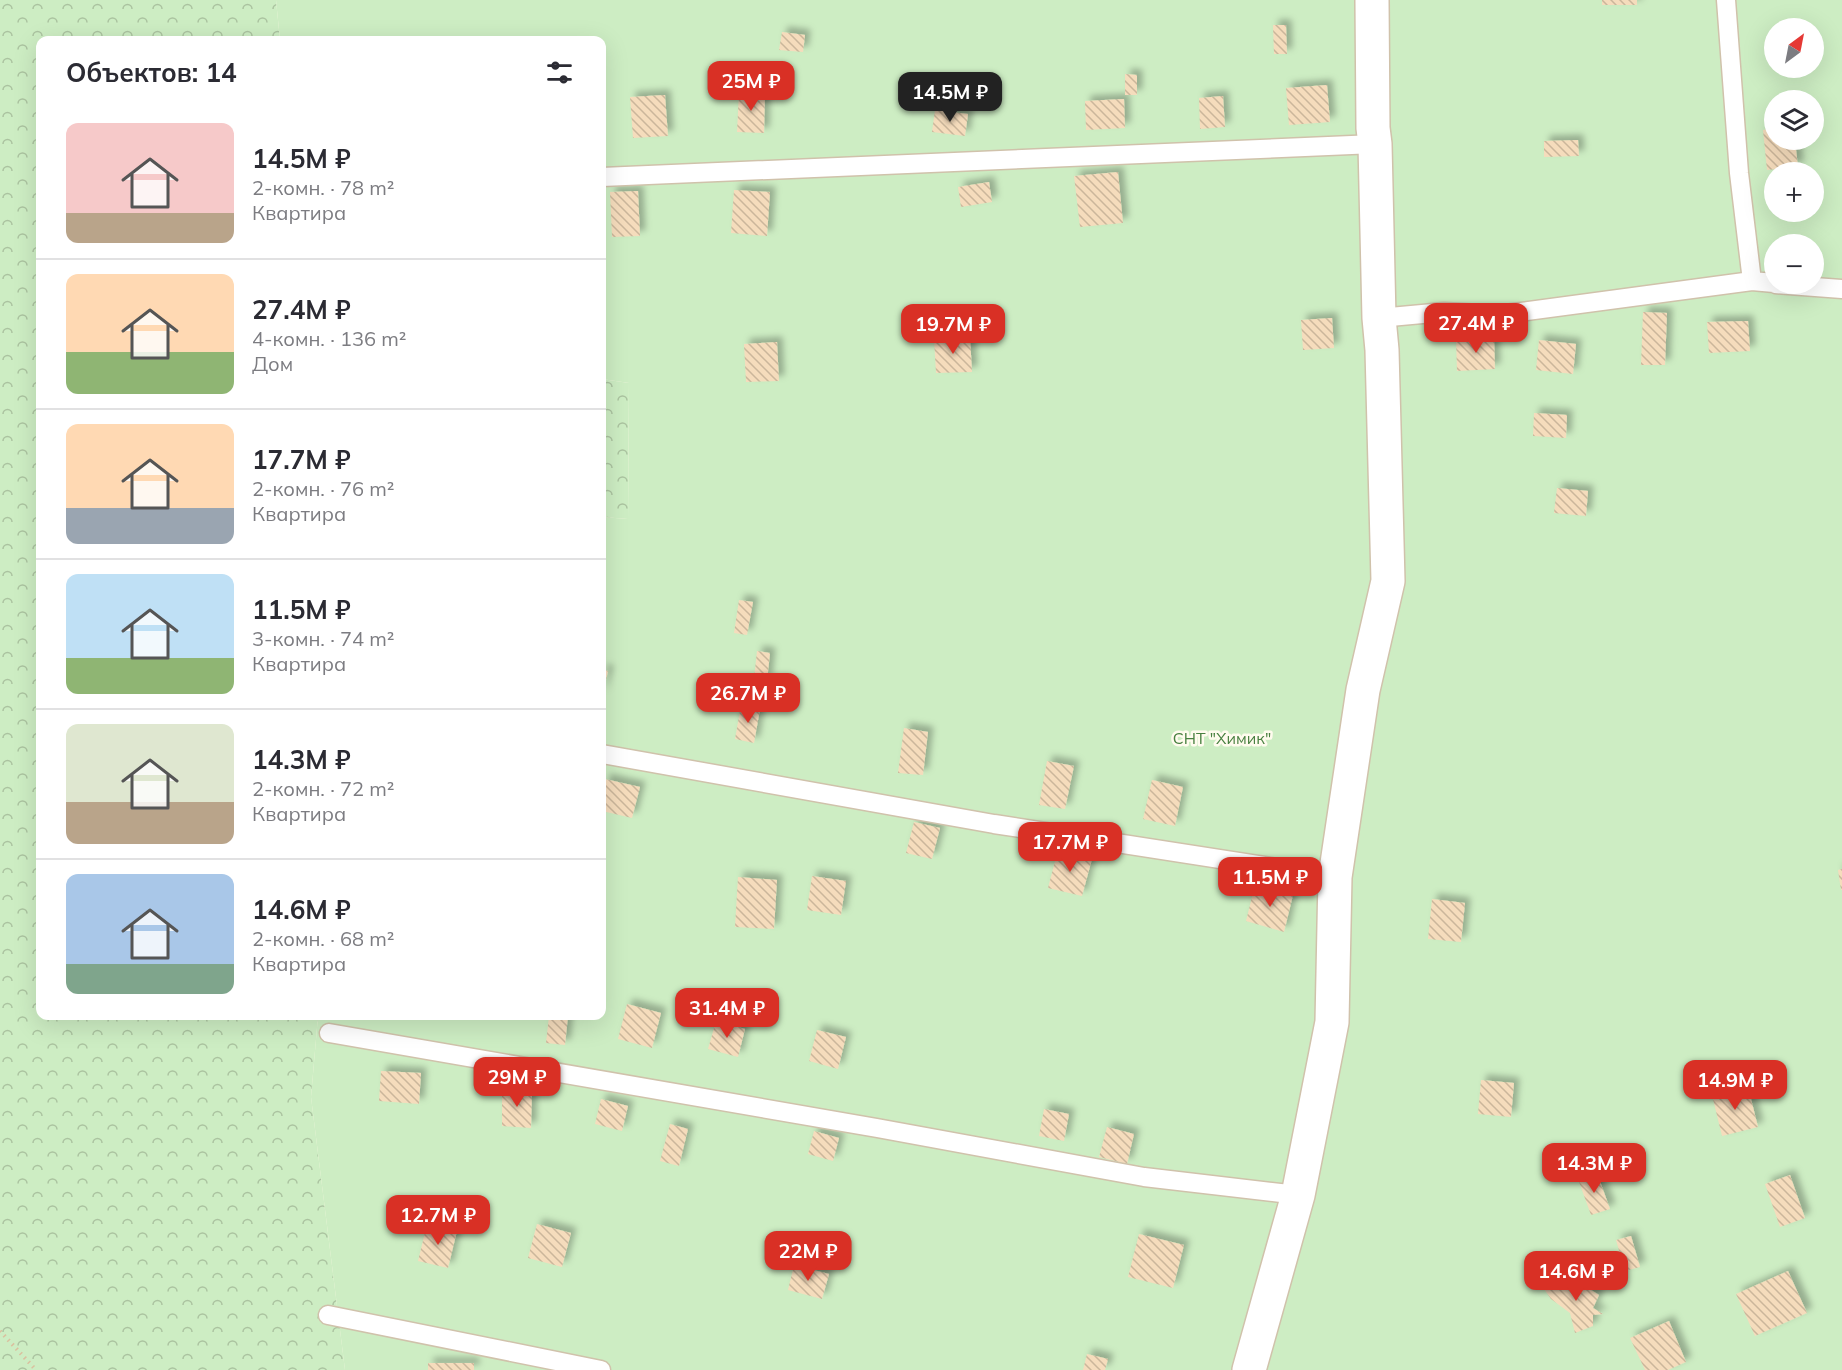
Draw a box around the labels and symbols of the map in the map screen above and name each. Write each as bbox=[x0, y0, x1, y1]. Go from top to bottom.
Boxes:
north arrow bbox=[1764, 18, 1824, 78]
pin: 25M ₽ bbox=[709, 61, 793, 112]
pin: 14.5M ₽ bbox=[895, 72, 1005, 123]
pin: 27.4M ₽ bbox=[1421, 303, 1531, 354]
pin: 19.7M ₽ bbox=[898, 304, 1008, 355]
pin: 26.7M ₽ bbox=[693, 673, 803, 724]
park label: СНТ "Химик" bbox=[1173, 728, 1271, 748]
pin: 17.7M ₽ bbox=[1015, 822, 1125, 873]
pin: 11.5M ₽ bbox=[1215, 857, 1325, 908]
pin: 31.4M ₽ bbox=[672, 988, 782, 1039]
pin: 29M ₽ bbox=[475, 1057, 559, 1108]
pin: 14.9M ₽ bbox=[1680, 1060, 1790, 1111]
pin: 14.3M ₽ bbox=[1539, 1143, 1649, 1194]
pin: 12.7M ₽ bbox=[383, 1195, 493, 1246]
pin: 22M ₽ bbox=[766, 1231, 850, 1282]
pin: 14.6M ₽ bbox=[1521, 1251, 1631, 1302]

